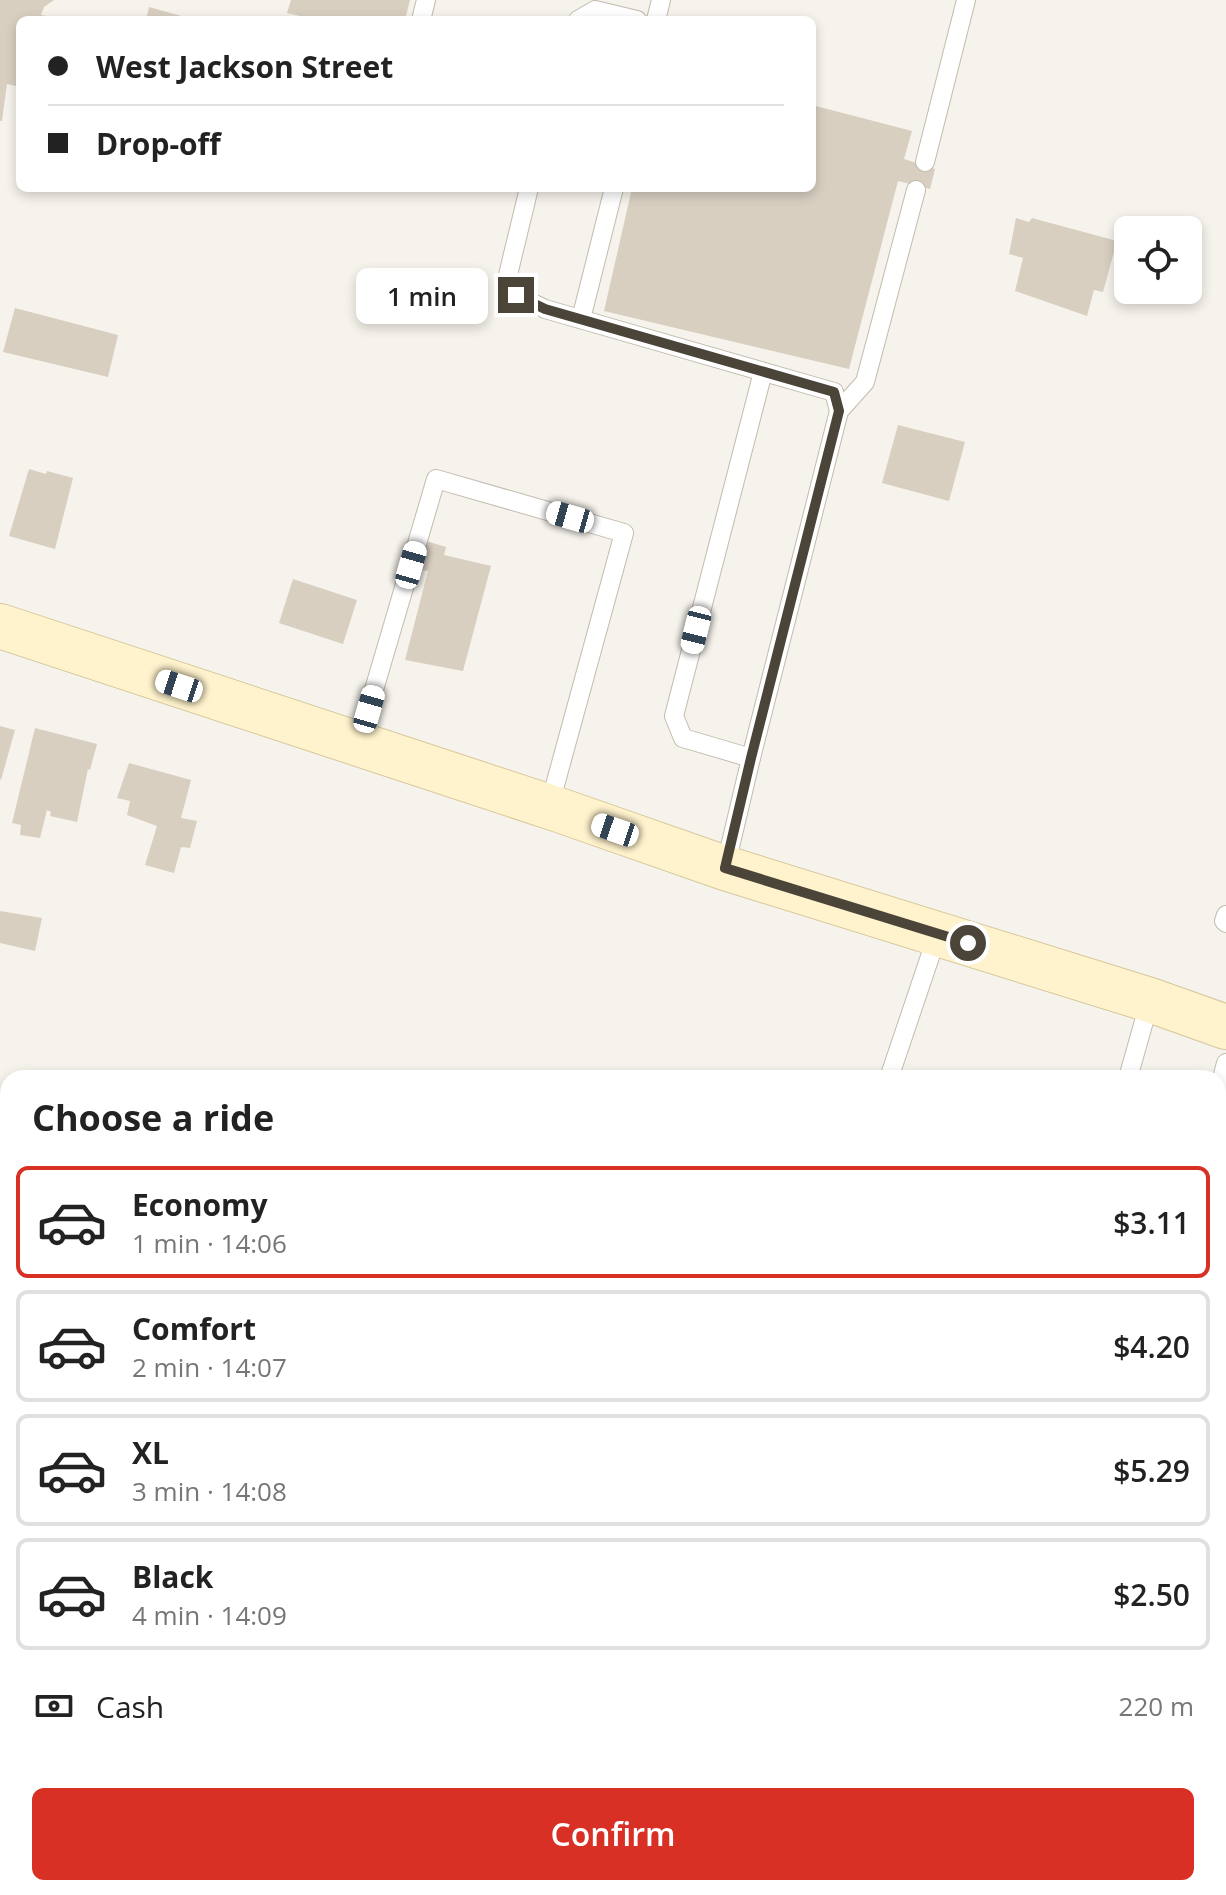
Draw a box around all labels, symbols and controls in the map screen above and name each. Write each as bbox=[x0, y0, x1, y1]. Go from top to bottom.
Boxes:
text: West Jackson Street bbox=[96, 46, 393, 87]
text: Drop-off bbox=[96, 123, 221, 164]
map controls bbox=[1114, 216, 1202, 304]
button: locate bbox=[1114, 216, 1202, 304]
callout: 1 min bbox=[356, 267, 488, 323]
route end bbox=[498, 277, 534, 313]
text: 1 min bbox=[387, 278, 457, 314]
car bbox=[544, 499, 596, 535]
car bbox=[393, 539, 429, 591]
car bbox=[679, 604, 713, 656]
car bbox=[152, 667, 206, 705]
car bbox=[351, 683, 387, 735]
car bbox=[588, 811, 642, 849]
route start bbox=[950, 925, 986, 961]
text: Choose a ride bbox=[32, 1093, 274, 1142]
text: Economy bbox=[132, 1184, 268, 1225]
icon: car bbox=[36, 1186, 108, 1258]
text: $3.11 bbox=[1113, 1202, 1190, 1243]
text: 1 min · 14:06 bbox=[132, 1225, 287, 1261]
text: Comfort bbox=[132, 1308, 256, 1349]
icon: car bbox=[36, 1310, 108, 1382]
text: $4.20 bbox=[1113, 1326, 1190, 1367]
text: 2 min · 14:07 bbox=[132, 1349, 287, 1385]
text: XL bbox=[132, 1432, 169, 1473]
icon: car bbox=[36, 1434, 108, 1506]
text: $5.29 bbox=[1113, 1450, 1190, 1491]
text: 3 min · 14:08 bbox=[132, 1473, 287, 1509]
text: Black bbox=[132, 1556, 213, 1597]
icon: car bbox=[36, 1558, 108, 1630]
text: $2.50 bbox=[1113, 1574, 1190, 1615]
text: 4 min · 14:09 bbox=[132, 1597, 287, 1633]
icon: cash bbox=[32, 1684, 76, 1728]
text: Cash bbox=[96, 1686, 164, 1727]
text: 220 m bbox=[1119, 1688, 1194, 1724]
button: Confirm bbox=[32, 1788, 1194, 1880]

